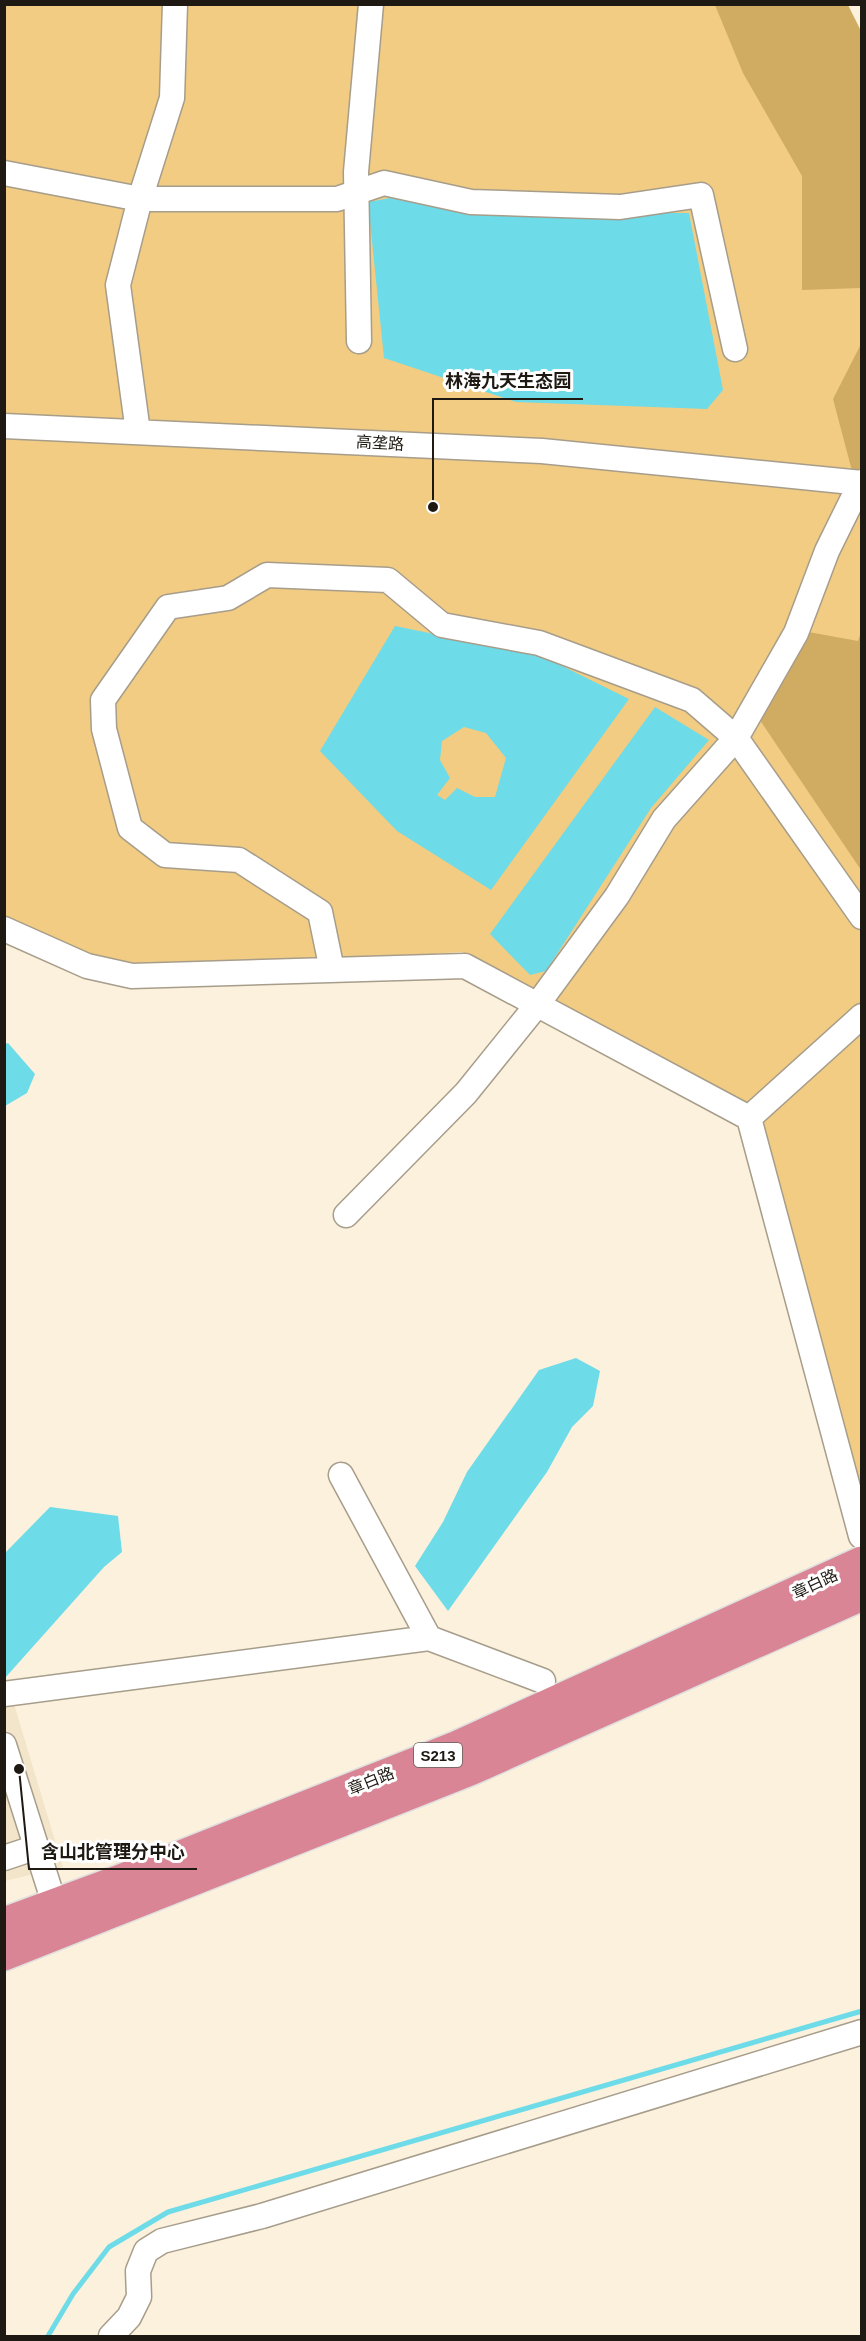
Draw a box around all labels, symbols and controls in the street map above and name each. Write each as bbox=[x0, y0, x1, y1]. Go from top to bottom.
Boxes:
callout: 林海九天生态园 bbox=[433, 363, 583, 399]
text: 林海九天生态园 bbox=[445, 371, 571, 391]
street label: 高垄路 bbox=[356, 433, 404, 453]
street label: 章白路 bbox=[790, 1566, 840, 1602]
road number: S213 bbox=[414, 1743, 462, 1767]
street label: 章白路 bbox=[346, 1764, 396, 1798]
callout: 含山北管理分中心 bbox=[29, 1833, 197, 1869]
text: 含山北管理分中心 bbox=[41, 1842, 185, 1862]

